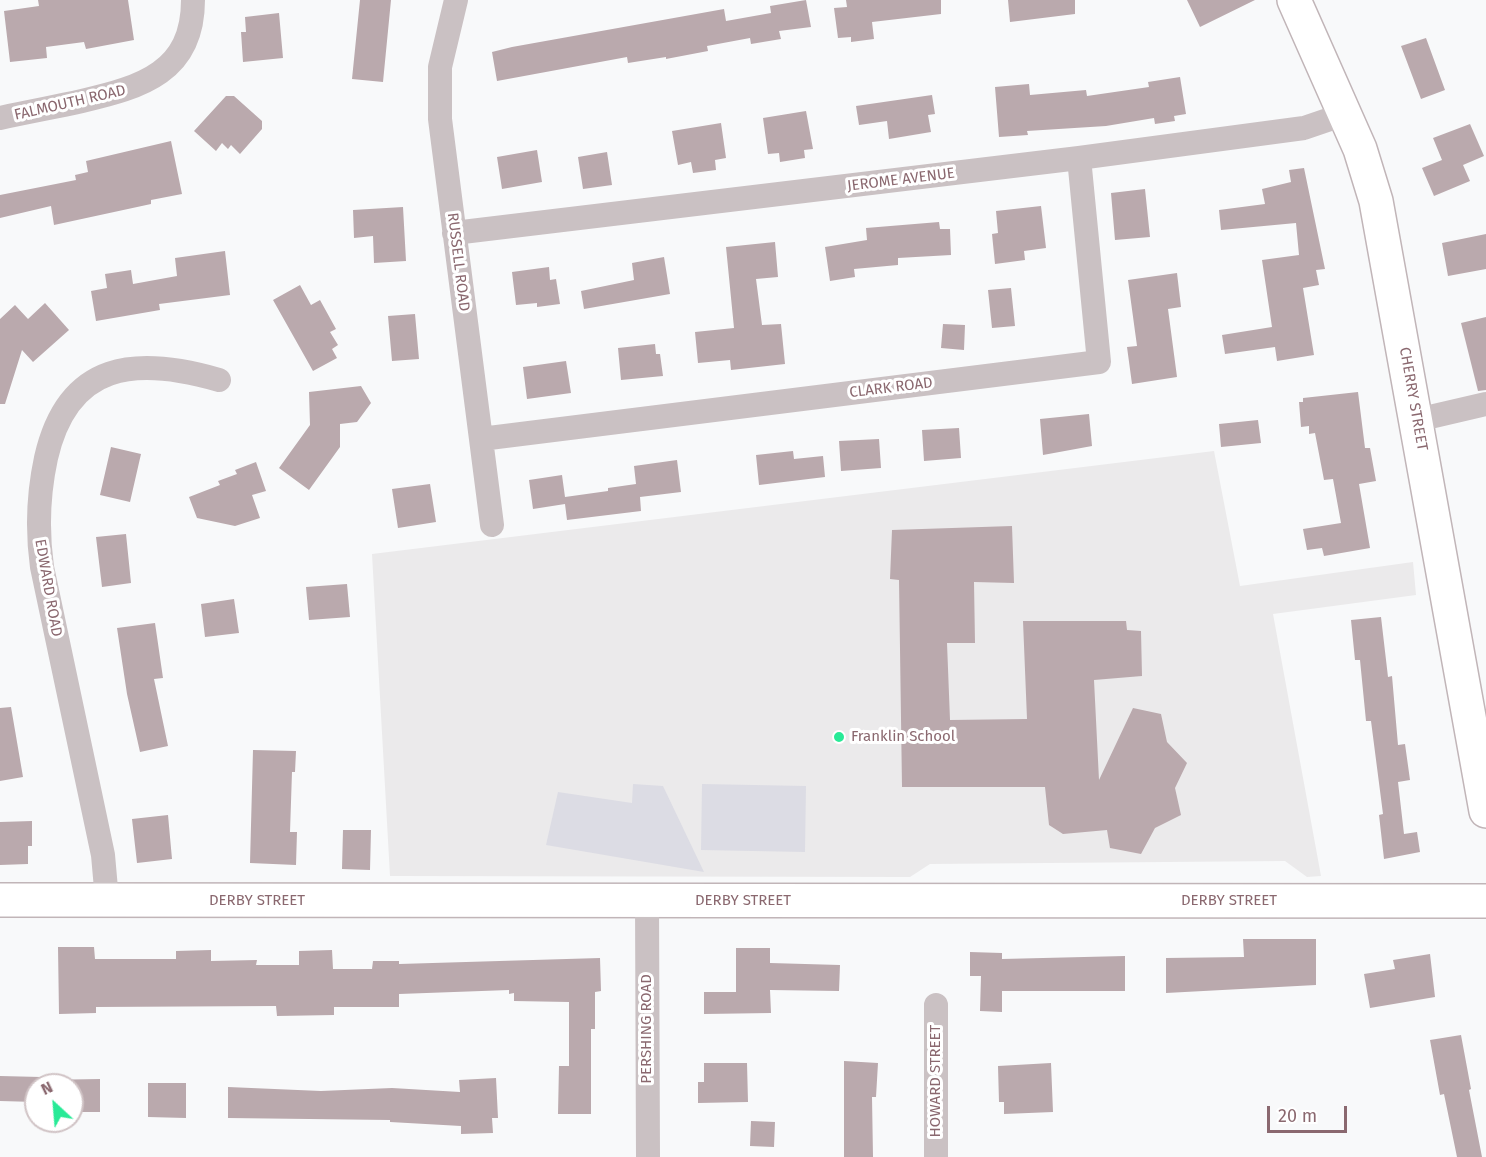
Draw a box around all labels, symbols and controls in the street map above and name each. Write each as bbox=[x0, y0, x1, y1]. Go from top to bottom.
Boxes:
street label: FALMOUTH ROAD bbox=[13, 81, 127, 125]
street label: JEROME AVENUE bbox=[846, 164, 956, 196]
street label: RUSSELL ROAD bbox=[443, 212, 473, 312]
street label: CHERRY STREET bbox=[1395, 346, 1431, 452]
street label: CLARK ROAD bbox=[848, 374, 934, 402]
street label: EDWARD ROAD bbox=[31, 538, 65, 638]
place label: Franklin School bbox=[851, 728, 955, 746]
marker: Franklin School bbox=[832, 730, 846, 744]
street label: DERBY STREET bbox=[209, 892, 305, 910]
street label: DERBY STREET bbox=[695, 892, 791, 910]
street label: DERBY STREET bbox=[1181, 892, 1277, 910]
street label: PERSHING ROAD bbox=[638, 974, 656, 1084]
street label: HOWARD STREET bbox=[927, 1025, 945, 1137]
north arrow bbox=[24, 1073, 84, 1133]
text: N bbox=[38, 1077, 56, 1099]
scale bar bbox=[1270, 1094, 1350, 1132]
text: 20 m bbox=[1278, 1105, 1317, 1127]

